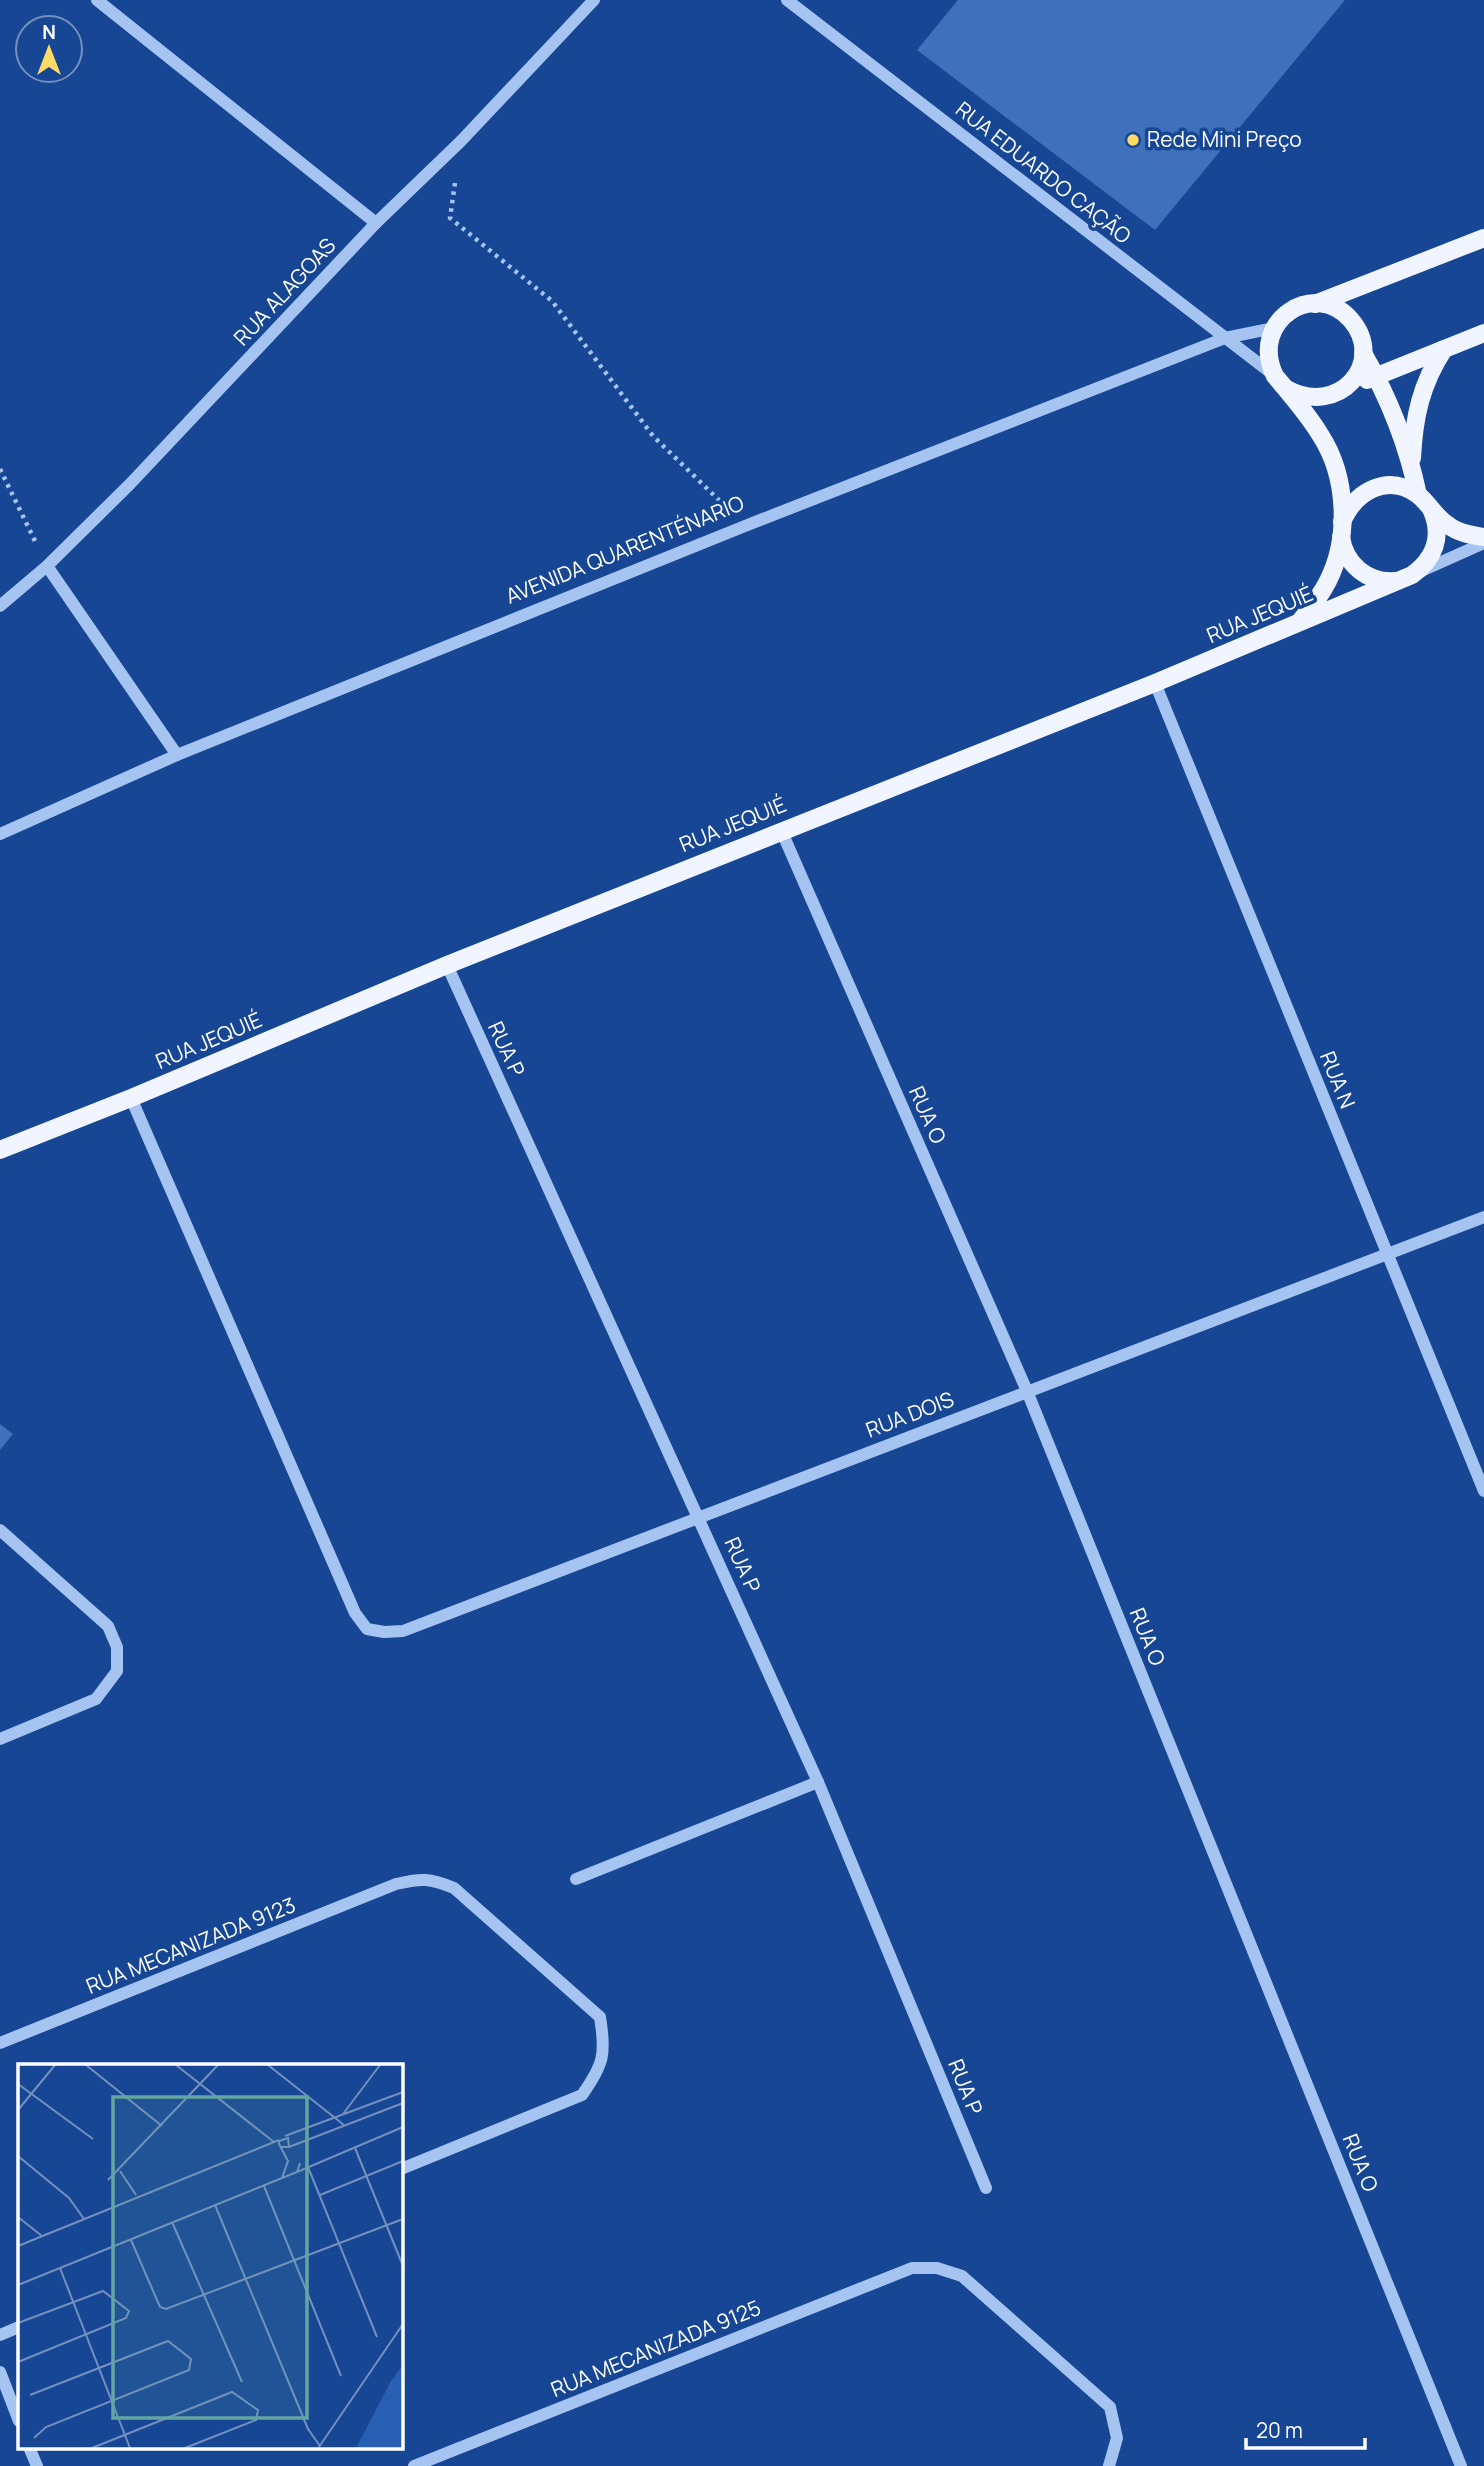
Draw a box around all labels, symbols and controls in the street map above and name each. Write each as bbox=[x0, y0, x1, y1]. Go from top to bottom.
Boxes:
north arrow bbox=[14, 14, 84, 84]
text: N bbox=[42, 19, 56, 45]
street label: RUA EDUARDO CAÇÃO bbox=[950, 95, 1137, 250]
place label: Rede Mini Preço bbox=[1147, 125, 1302, 153]
marker: Rede Mini Preço bbox=[1125, 132, 1141, 148]
street label: RUA ALAGOAS bbox=[227, 232, 341, 351]
street label: AVENIDA QUARENTÉNARIO bbox=[501, 488, 748, 610]
street label: RUA JEQUIÉ bbox=[1202, 579, 1317, 649]
street label: RUA JEQUIÉ bbox=[675, 790, 790, 858]
street label: RUA JEQUIÉ bbox=[151, 1005, 266, 1075]
street label: RUA P bbox=[482, 1017, 532, 1081]
street label: RUA N bbox=[1314, 1047, 1362, 1112]
street label: RUA O bbox=[903, 1081, 953, 1148]
street label: RUA DOIS bbox=[862, 1384, 958, 1444]
street label: RUA P bbox=[718, 1533, 768, 1597]
street label: RUA O bbox=[1124, 1604, 1172, 1670]
street label: RUA MECANIZADA 9123 bbox=[82, 1890, 299, 2000]
street label: RUA P bbox=[942, 2055, 990, 2119]
inset map bbox=[18, 2064, 402, 2448]
street label: RUA O bbox=[1337, 2130, 1385, 2196]
street label: RUA MECANIZADA 9125 bbox=[547, 2293, 765, 2403]
scale bar bbox=[1246, 2406, 1365, 2450]
text: 20 m bbox=[1256, 2416, 1303, 2444]

